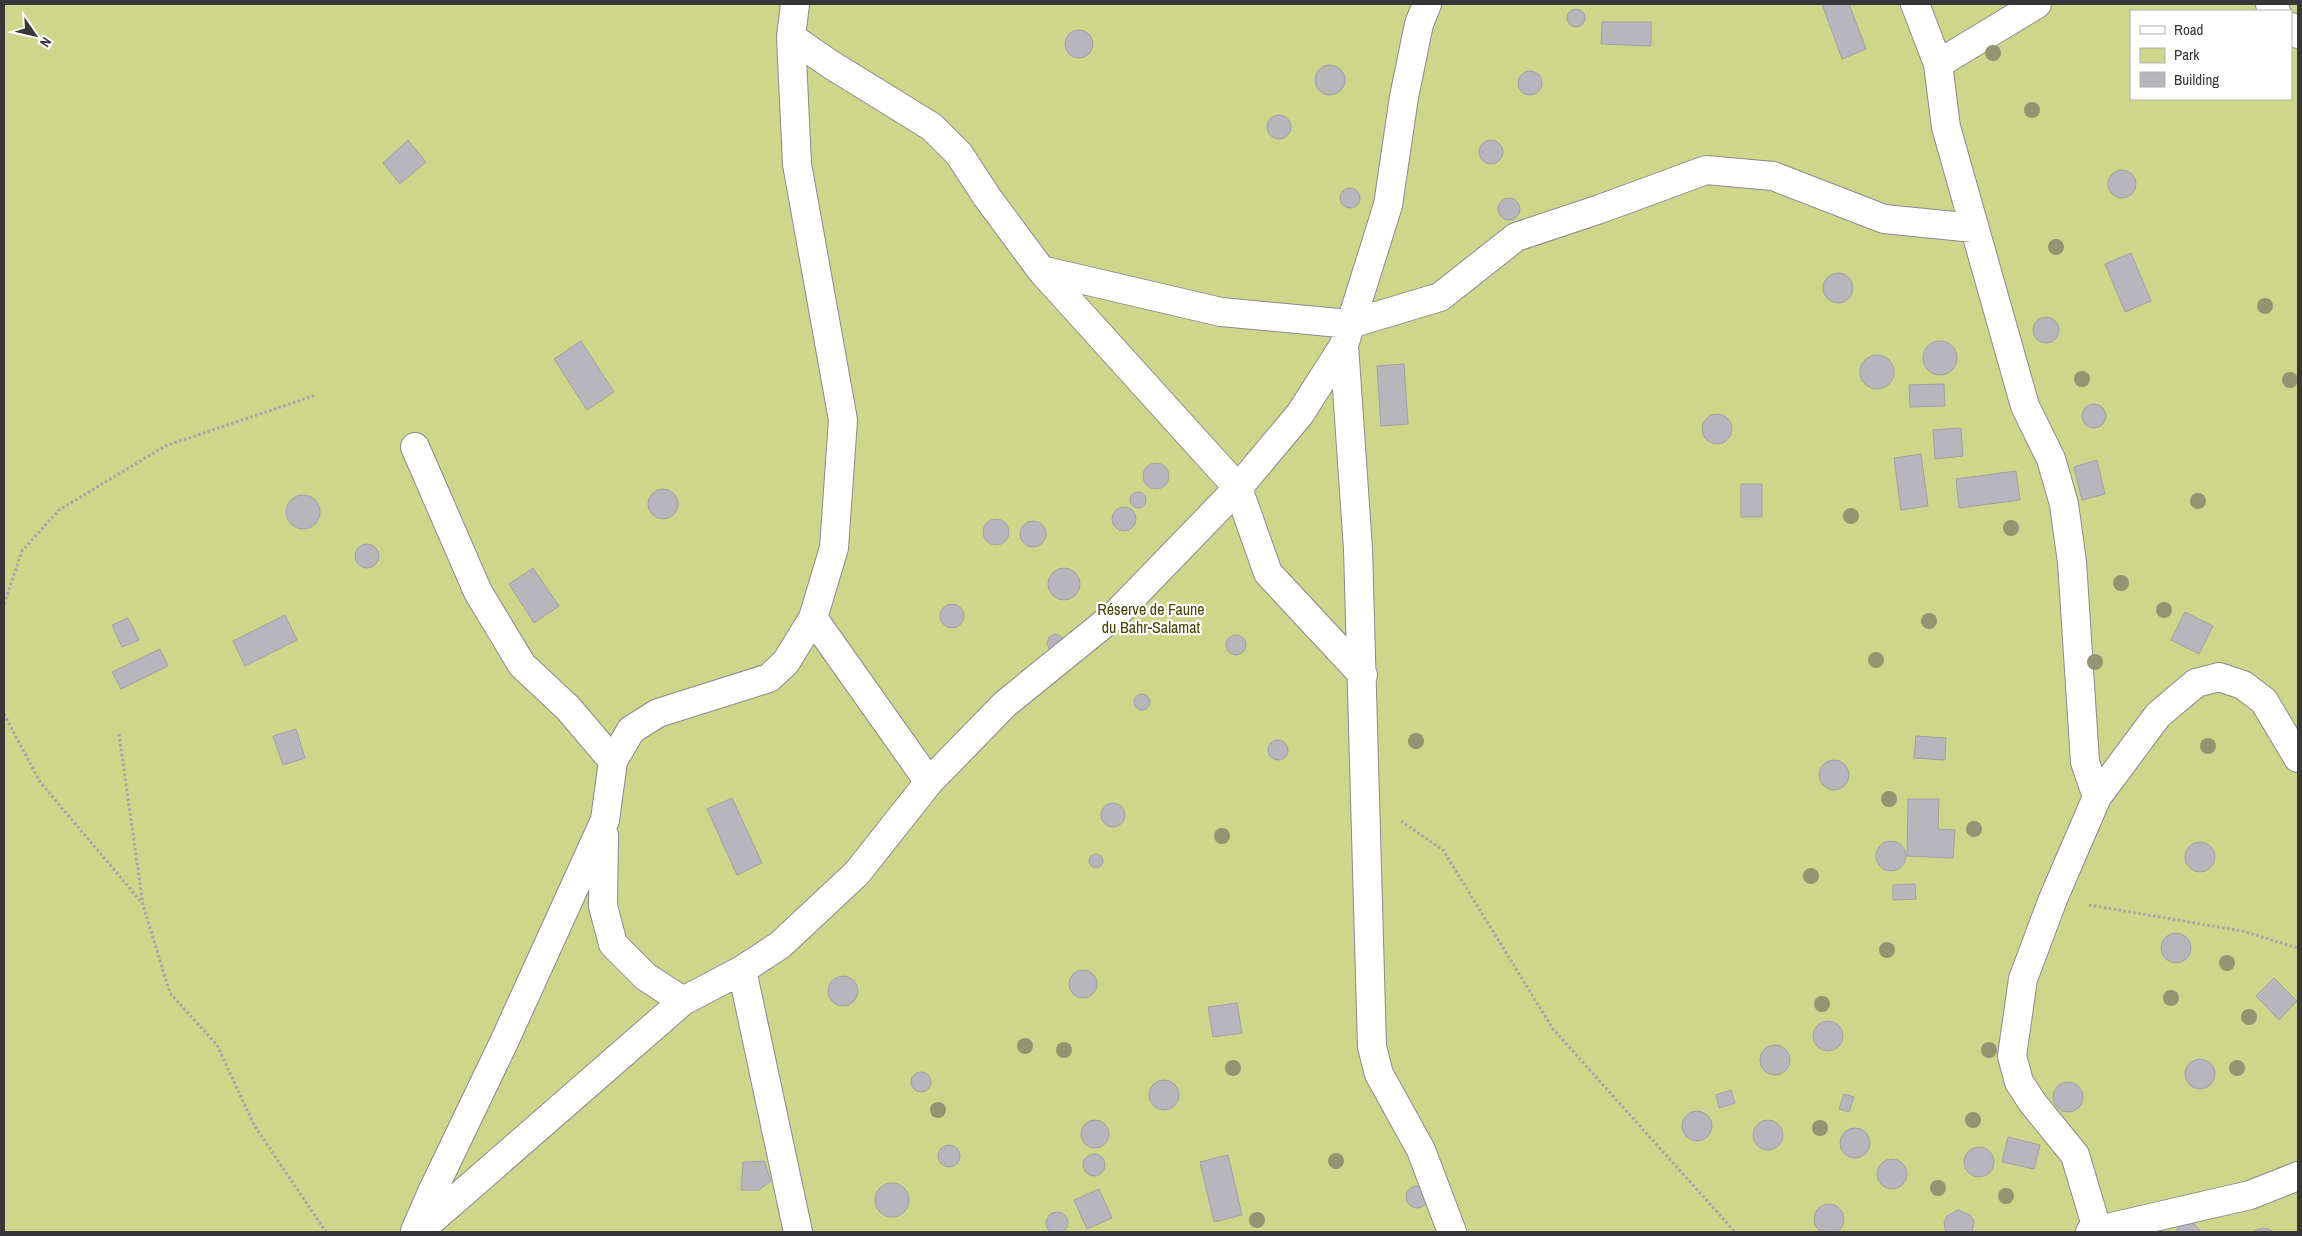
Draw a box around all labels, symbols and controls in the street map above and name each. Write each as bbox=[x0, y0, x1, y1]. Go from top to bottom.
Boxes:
north arrow bbox=[10, 10, 60, 60]
legend bbox=[2130, 10, 2292, 100]
text: Road bbox=[2174, 19, 2203, 40]
text: N bbox=[36, 34, 56, 51]
text: Park bbox=[2174, 44, 2200, 65]
text: Building bbox=[2174, 69, 2219, 90]
park label: Réserve de Faune du Bahr-Salamat bbox=[1097, 598, 1205, 638]

